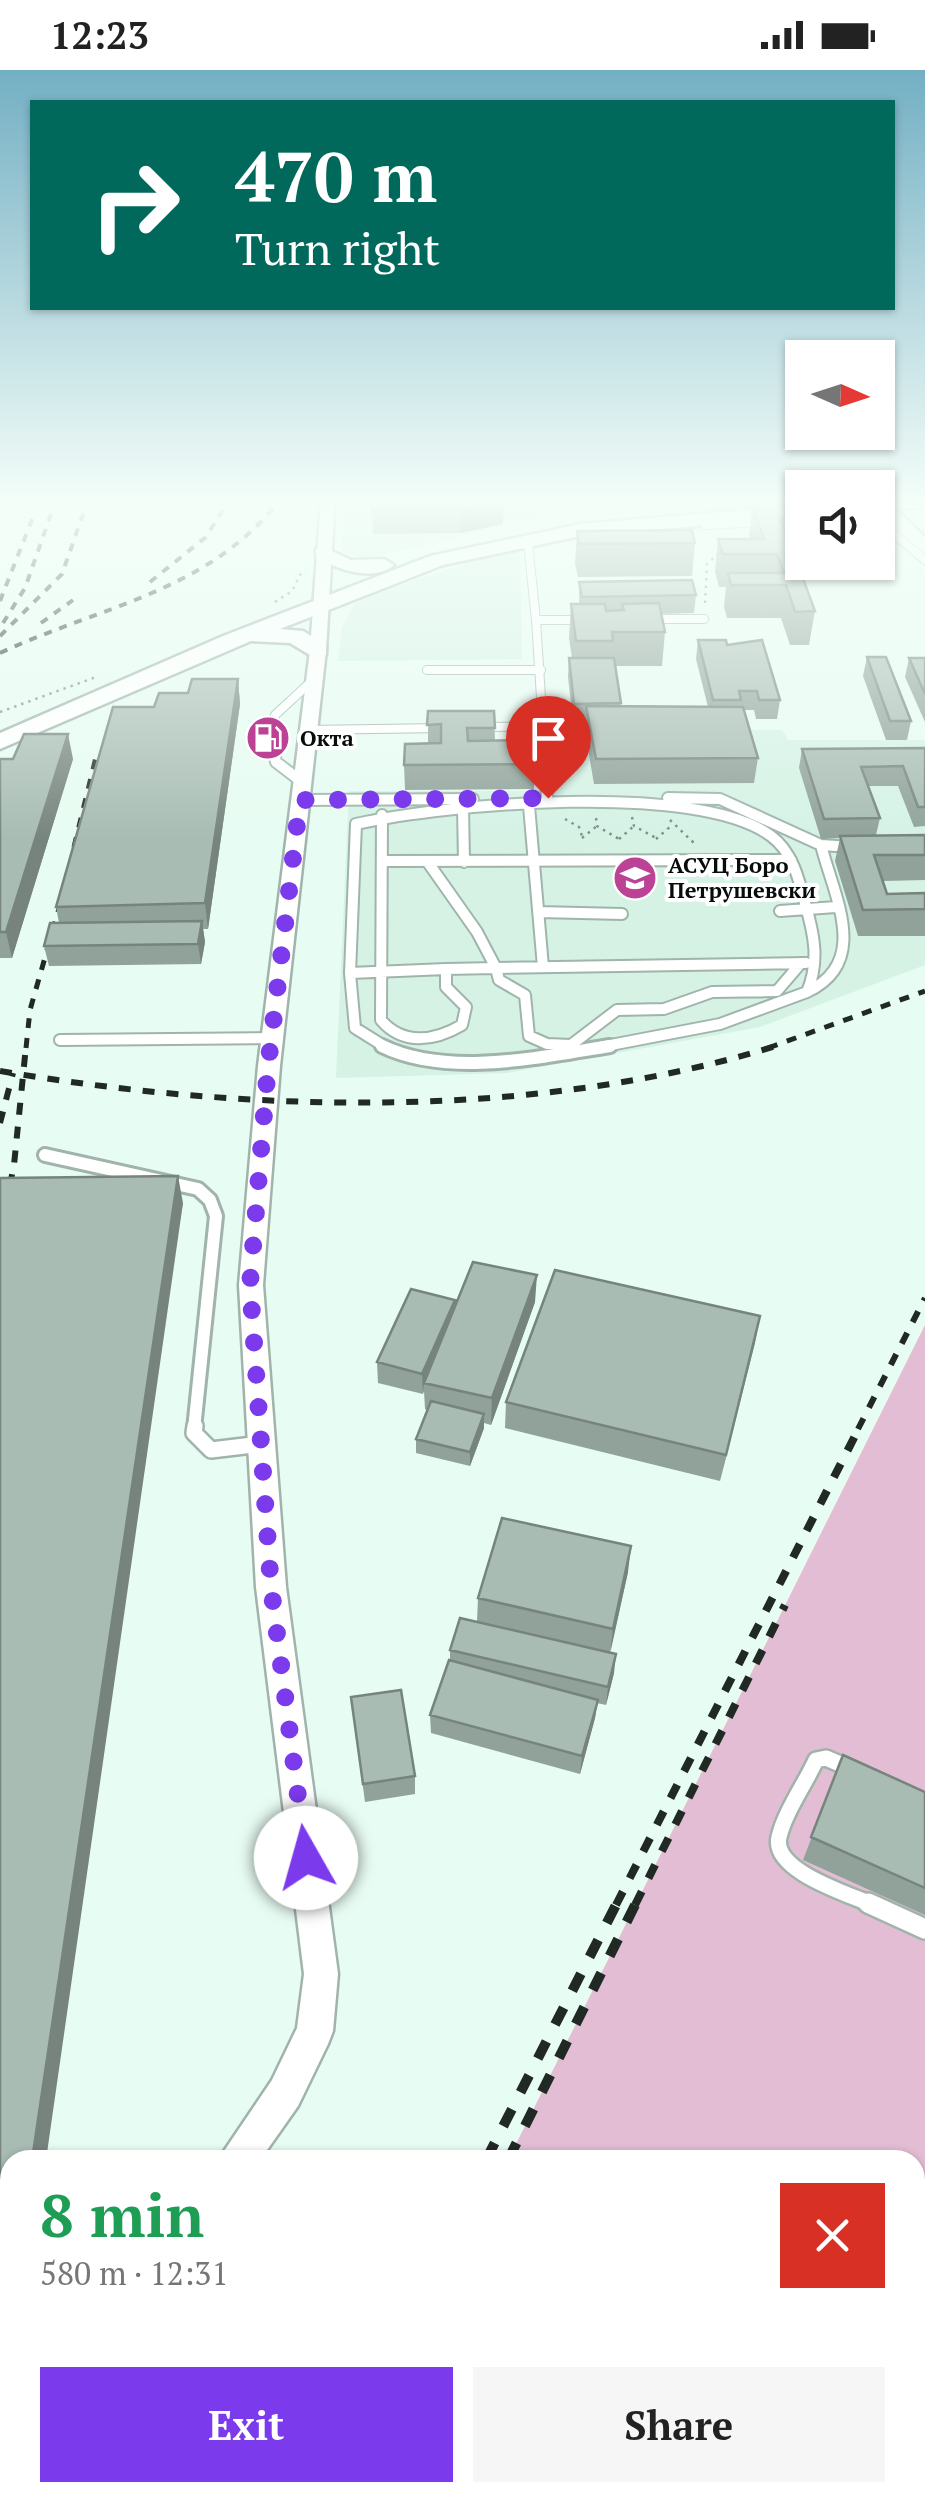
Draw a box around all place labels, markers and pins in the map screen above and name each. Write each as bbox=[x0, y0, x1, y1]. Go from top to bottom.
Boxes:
pin bbox=[506, 696, 591, 799]
fuel station icon: Окта bbox=[245, 715, 291, 761]
place label: Окта bbox=[300, 723, 354, 752]
place label: АСУЦ Боро Петрушевски bbox=[668, 850, 816, 904]
school or university icon: АСУЦ Боро Петрушевски bbox=[612, 855, 658, 901]

